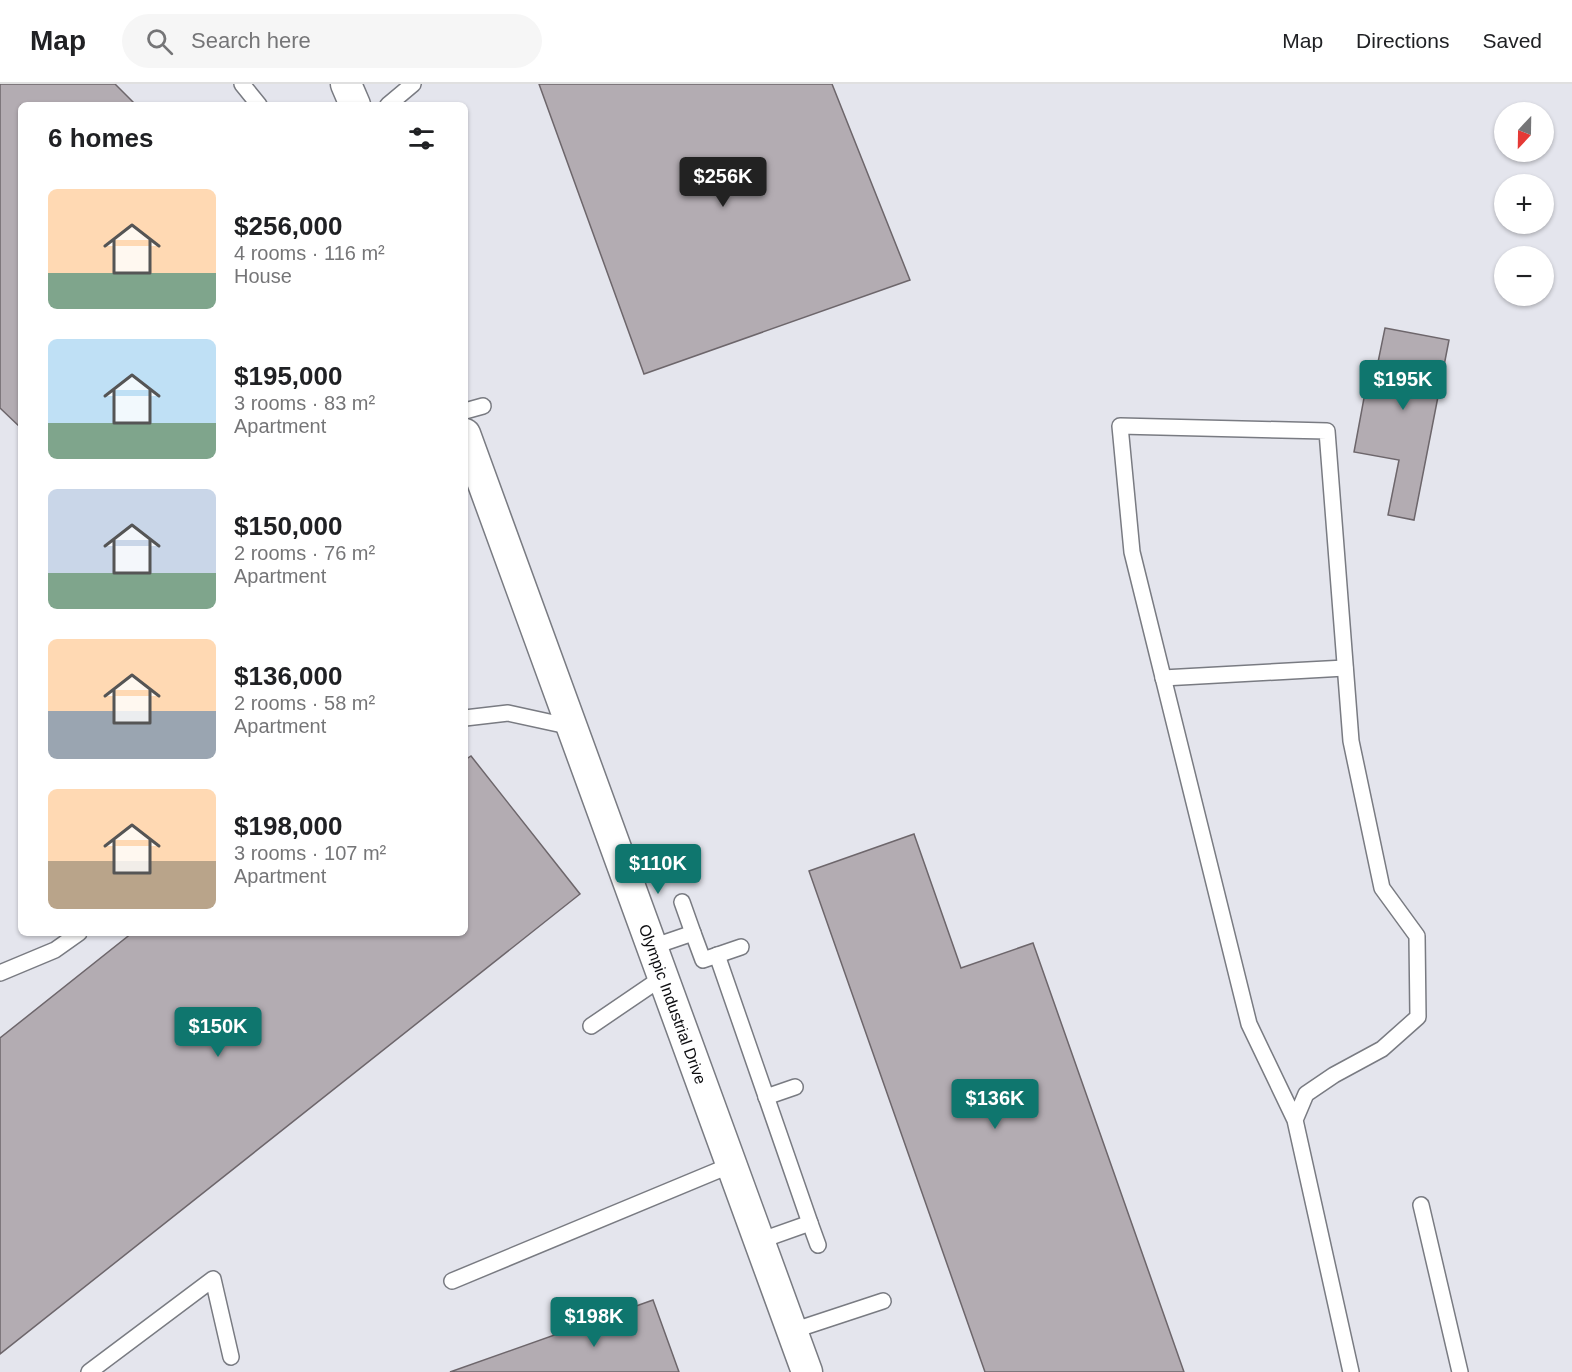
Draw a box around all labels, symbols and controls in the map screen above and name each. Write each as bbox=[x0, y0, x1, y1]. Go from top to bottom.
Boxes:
search box bbox=[122, 14, 542, 68]
text: Map bbox=[30, 25, 86, 56]
icon: search bbox=[143, 25, 176, 58]
text: Search here bbox=[191, 28, 311, 53]
text: Map bbox=[1282, 29, 1323, 52]
text: Directions bbox=[1356, 29, 1449, 52]
text: Saved bbox=[1482, 29, 1542, 52]
north arrow bbox=[1494, 102, 1554, 162]
map controls bbox=[1494, 102, 1554, 306]
icon: filters bbox=[405, 122, 438, 155]
text: 6 homes bbox=[48, 123, 154, 153]
pin: $256K bbox=[681, 157, 765, 208]
text: $256K bbox=[694, 165, 752, 187]
button: + bbox=[1494, 174, 1554, 234]
text: $256,000 bbox=[234, 211, 342, 241]
icon: home bbox=[96, 213, 168, 285]
text: 4 rooms · 116 m² bbox=[234, 242, 385, 264]
button: − bbox=[1494, 246, 1554, 306]
text: House bbox=[234, 265, 292, 287]
pin: $195K bbox=[1361, 360, 1445, 411]
text: $195,000 bbox=[234, 361, 342, 391]
icon: home bbox=[96, 363, 168, 435]
text: $195K bbox=[1374, 368, 1432, 390]
text: 3 rooms · 83 m² bbox=[234, 392, 375, 414]
text: Apartment bbox=[234, 415, 326, 437]
text: $150,000 bbox=[234, 511, 342, 541]
icon: home bbox=[96, 513, 168, 585]
text: 2 rooms · 76 m² bbox=[234, 542, 375, 564]
text: Apartment bbox=[234, 565, 326, 587]
text: $136,000 bbox=[234, 661, 342, 691]
icon: home bbox=[96, 663, 168, 735]
text: 2 rooms · 58 m² bbox=[234, 692, 375, 714]
text: Apartment bbox=[234, 715, 326, 737]
text: $198,000 bbox=[234, 811, 342, 841]
icon: home bbox=[96, 813, 168, 885]
text: 3 rooms · 107 m² bbox=[234, 842, 386, 864]
pin: $110K bbox=[616, 844, 700, 895]
text: $110K bbox=[629, 852, 687, 874]
text: Apartment bbox=[234, 865, 326, 887]
street label: Olympic Industrial Drive bbox=[636, 922, 709, 1087]
pin: $150K bbox=[176, 1007, 260, 1058]
text: $150K bbox=[189, 1015, 247, 1037]
pin: $136K bbox=[953, 1079, 1037, 1130]
text: $136K bbox=[966, 1087, 1024, 1109]
pin: $198K bbox=[552, 1297, 636, 1348]
text: $198K bbox=[565, 1305, 623, 1327]

